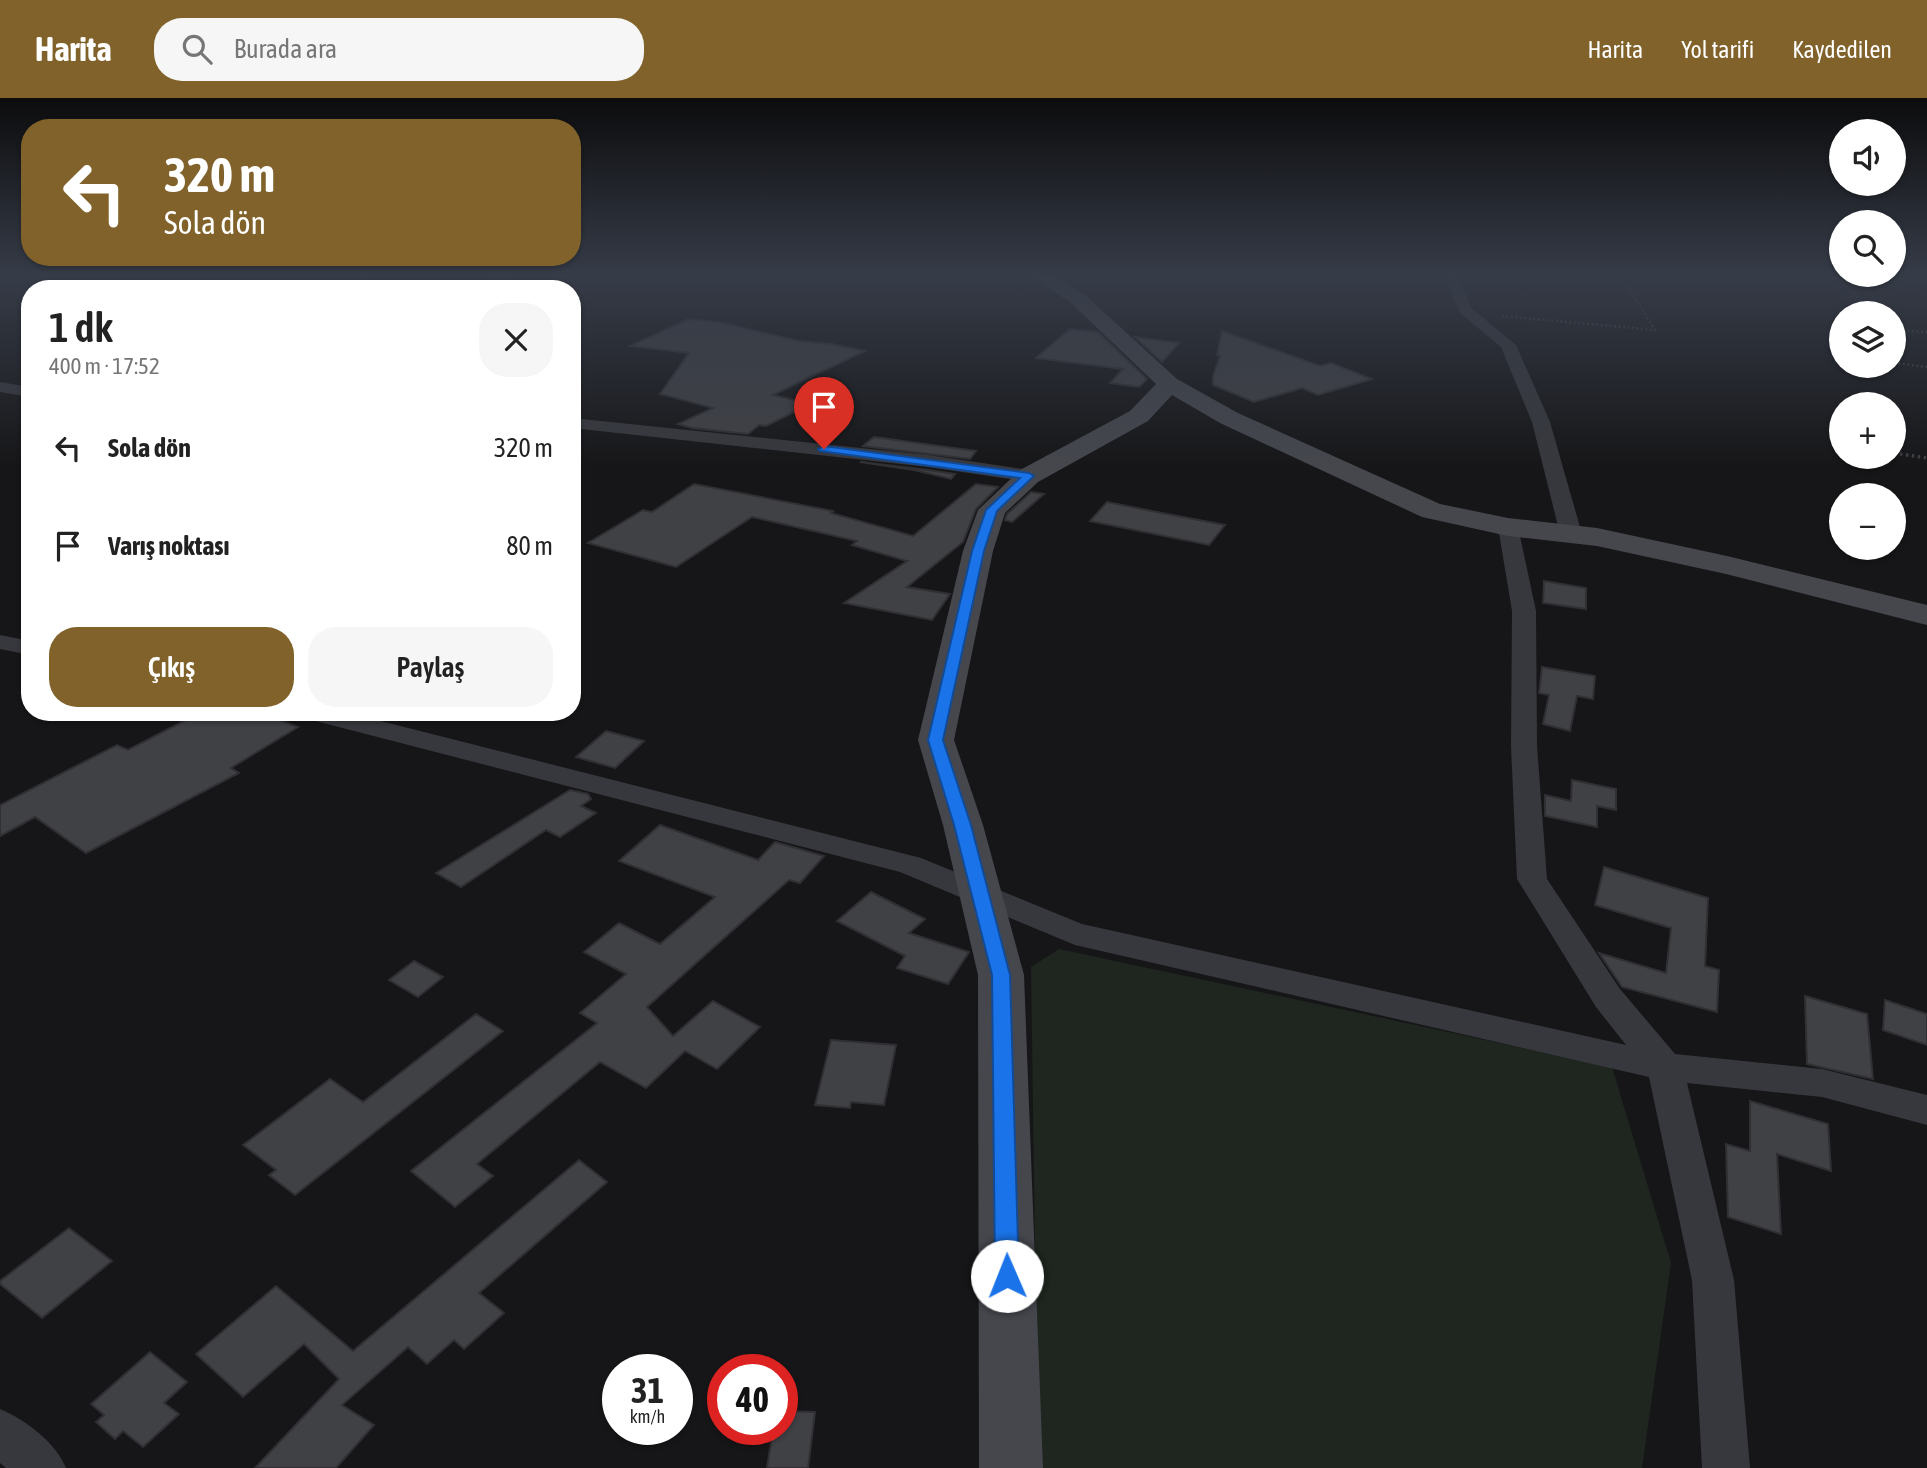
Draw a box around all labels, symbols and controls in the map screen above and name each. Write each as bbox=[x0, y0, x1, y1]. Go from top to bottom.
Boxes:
search box bbox=[154, 18, 644, 81]
text: Harita bbox=[35, 30, 112, 68]
icon: search bbox=[178, 30, 216, 68]
text: Burada ara bbox=[234, 34, 337, 64]
text: Harita bbox=[1587, 36, 1643, 63]
text: Yol tarifi bbox=[1681, 36, 1754, 63]
text: Kaydedilen bbox=[1792, 36, 1892, 63]
map controls bbox=[1829, 119, 1906, 560]
button: sound bbox=[1829, 119, 1906, 196]
text: 320 m bbox=[164, 146, 275, 202]
icon: left bbox=[49, 147, 140, 238]
text: Sola dön bbox=[164, 204, 266, 241]
button: search bbox=[1829, 210, 1906, 287]
button: layers bbox=[1829, 301, 1906, 378]
text: 1 dk bbox=[49, 303, 113, 351]
button: close bbox=[479, 303, 553, 377]
text: 400 m · 17:52 bbox=[49, 353, 160, 379]
pin bbox=[794, 377, 854, 449]
icon: arrive bbox=[805, 388, 843, 426]
button: + bbox=[1829, 392, 1906, 469]
icon: left bbox=[49, 429, 87, 467]
text: Sola dön bbox=[108, 433, 191, 463]
text: 320 m bbox=[494, 433, 553, 463]
button: − bbox=[1829, 483, 1906, 560]
icon: arrive bbox=[49, 527, 87, 565]
text: Varış noktası bbox=[108, 531, 229, 561]
text: 80 m bbox=[506, 531, 553, 561]
button: Çıkış bbox=[49, 627, 294, 707]
button: Paylaş bbox=[308, 627, 553, 707]
position arrow bbox=[970, 1239, 1044, 1313]
speed limit sign: 40 bbox=[707, 1354, 798, 1445]
text: 31 bbox=[631, 1370, 664, 1410]
text: km/h bbox=[630, 1406, 665, 1427]

